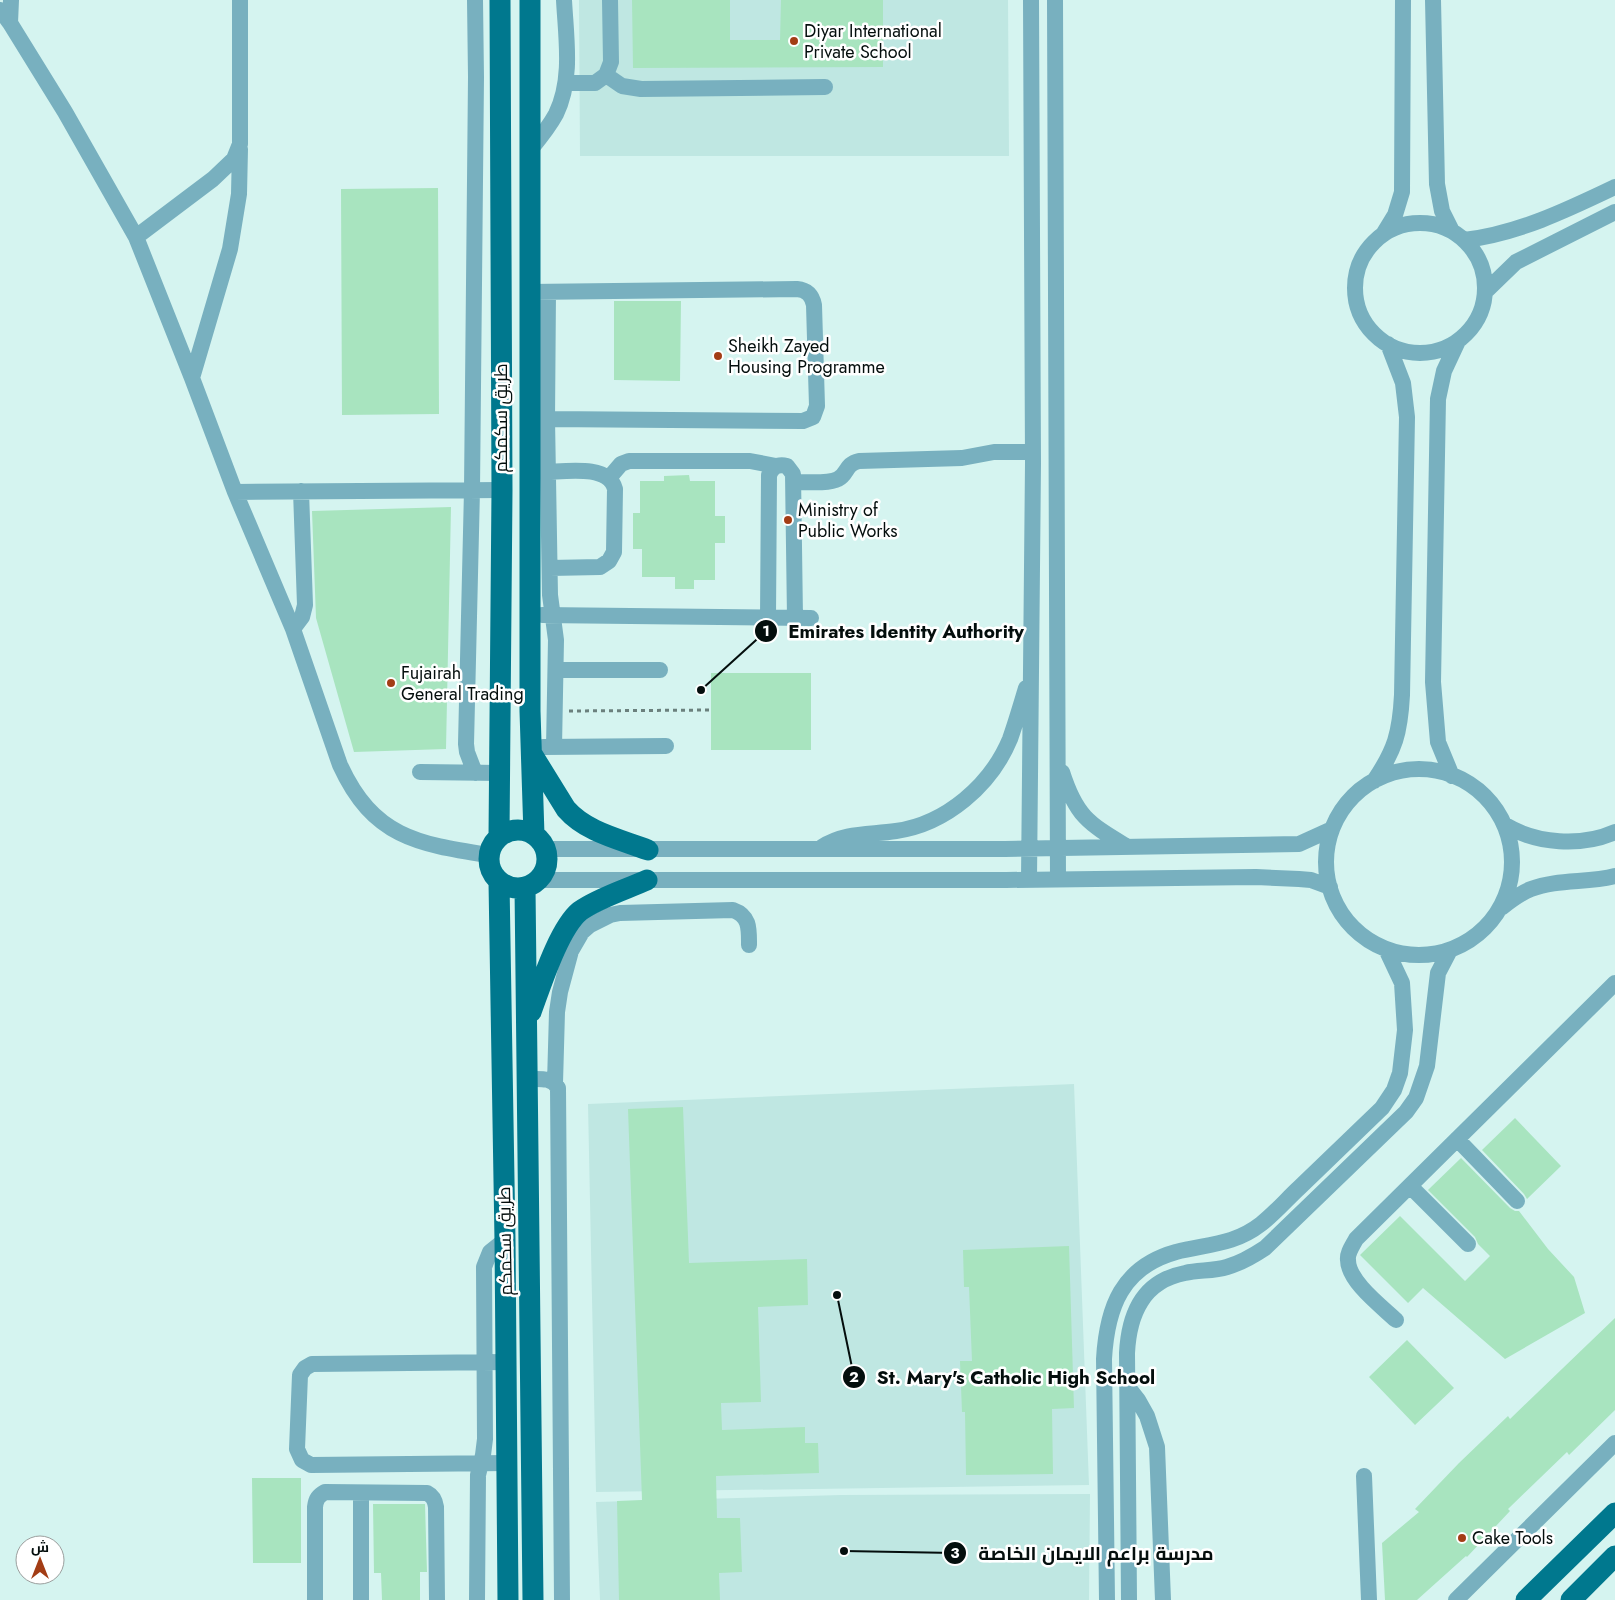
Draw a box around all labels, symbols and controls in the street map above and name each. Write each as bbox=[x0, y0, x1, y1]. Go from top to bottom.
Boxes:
place label: Diyar International Private School bbox=[804, 18, 942, 65]
marker: Diyar International Private School bbox=[788, 35, 800, 47]
place label: Sheikh Zayed Housing Programme bbox=[728, 333, 885, 380]
marker: Sheikh Zayed Housing Programme bbox=[712, 350, 724, 362]
street label: طريق سكمكم bbox=[488, 363, 514, 473]
place label: Ministry of Public Works bbox=[798, 497, 898, 544]
marker: Ministry of Public Works bbox=[782, 514, 794, 526]
callout: Emirates Identity Authority bbox=[753, 614, 1034, 648]
text: Emirates Identity Authority bbox=[788, 618, 1025, 645]
text: 1 bbox=[762, 620, 770, 642]
place label: Fujairah General Trading bbox=[401, 660, 524, 707]
marker: Fujairah General Trading bbox=[385, 677, 397, 689]
street label: طريق سكمكم bbox=[491, 1186, 519, 1296]
callout: St. Mary's Catholic High School bbox=[842, 1360, 1165, 1394]
text: St. Mary's Catholic High School bbox=[877, 1364, 1155, 1391]
text: 2 bbox=[849, 1366, 859, 1388]
place label: Cake Tools bbox=[1472, 1525, 1553, 1551]
marker: Cake Tools bbox=[1456, 1532, 1468, 1544]
north arrow bbox=[15, 1535, 65, 1585]
callout: مدرسة براعم الايمان الخاصة bbox=[943, 1536, 1223, 1570]
text: ش bbox=[31, 1537, 49, 1557]
text: مدرسة براعم الايمان الخاصة bbox=[978, 1540, 1214, 1567]
text: 3 bbox=[950, 1542, 960, 1564]

